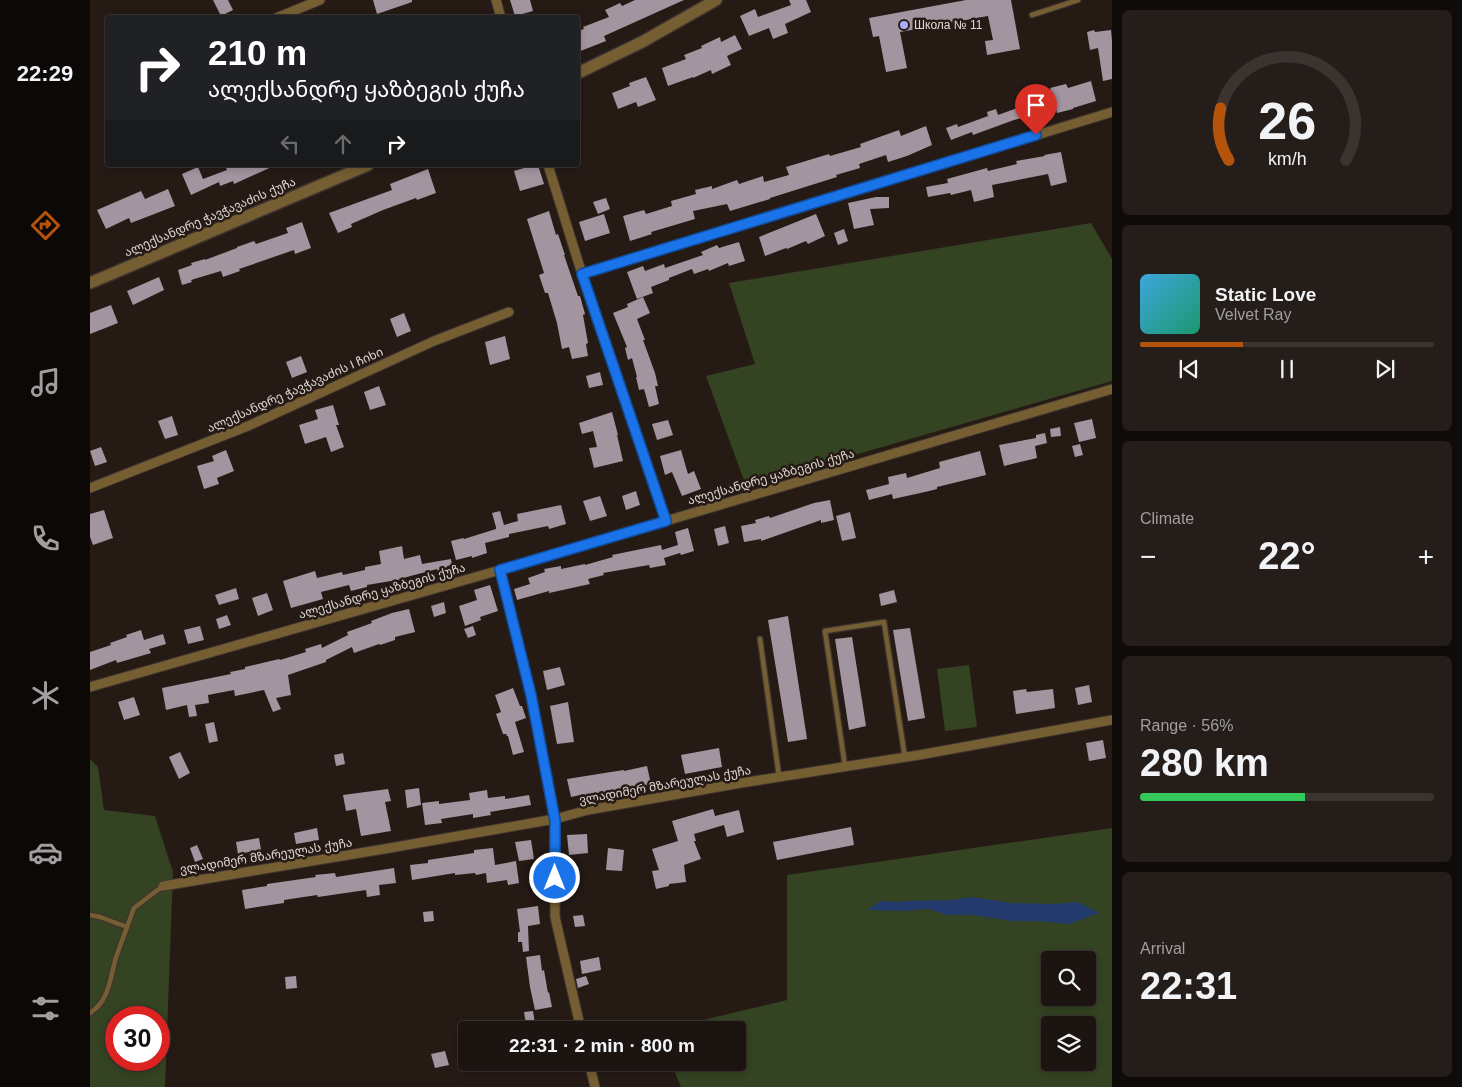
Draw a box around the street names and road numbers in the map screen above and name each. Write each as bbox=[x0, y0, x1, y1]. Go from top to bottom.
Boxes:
street label: ალექსანდრე ჭავჭავაძის ქუჩა bbox=[122, 174, 298, 260]
street label: ალექსანდრე ჭავჭავაძის I ჩიხი bbox=[205, 345, 386, 436]
street label: ალექსანდრე ყაზბეგის ქუჩა bbox=[686, 446, 856, 509]
street label: ალექსანდრე ყაზბეგის ქუჩა bbox=[297, 560, 467, 623]
street label: ვლადიმერ მზარეულას ქუჩა bbox=[578, 763, 752, 808]
street label: ვლადიმერ მზარეულას ქუჩა bbox=[179, 835, 353, 878]

